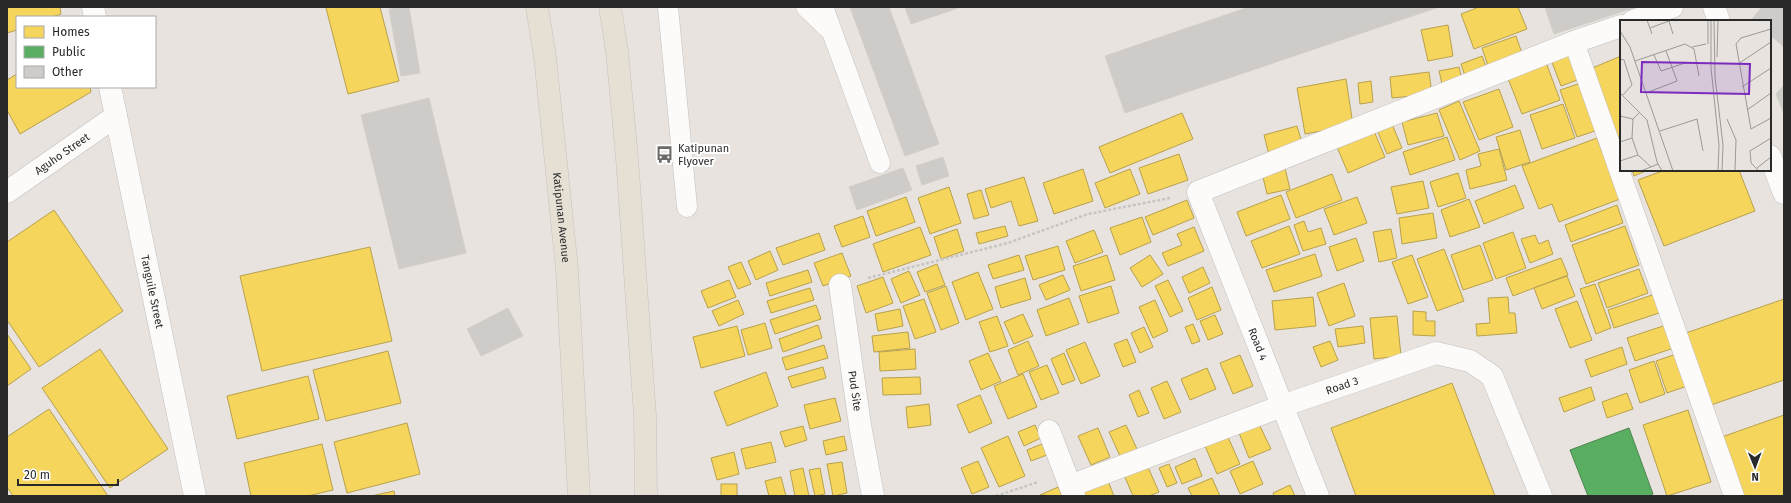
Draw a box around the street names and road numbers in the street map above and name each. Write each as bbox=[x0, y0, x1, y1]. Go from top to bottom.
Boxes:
street label: Aguho Street bbox=[32, 130, 92, 178]
street label: Katipunan Avenue bbox=[550, 172, 572, 263]
street label: Tanguile Street bbox=[138, 254, 166, 330]
street label: Road 4 bbox=[1245, 326, 1270, 363]
street label: Pud Site bbox=[845, 370, 864, 412]
street label: Road 3 bbox=[1324, 374, 1360, 397]

